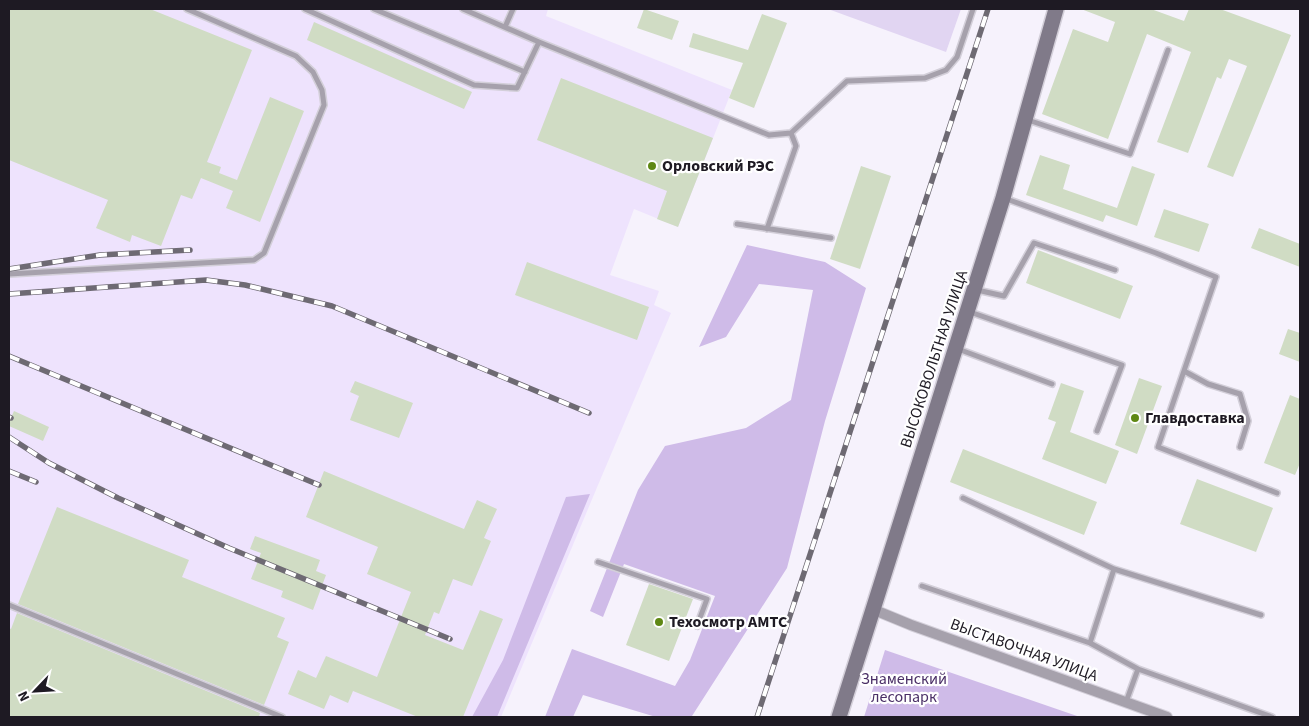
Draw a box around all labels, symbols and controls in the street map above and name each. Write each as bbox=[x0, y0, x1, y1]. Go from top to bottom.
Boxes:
place label: Орловский РЭС bbox=[662, 155, 774, 177]
marker: Орловский РЭС bbox=[646, 160, 658, 172]
street label: ВЫСОКОВОЛЬТНАЯ УЛИЦА bbox=[895, 267, 973, 451]
place label: Главдоставка bbox=[1145, 407, 1245, 429]
marker: Главдоставка bbox=[1129, 412, 1141, 424]
place label: Техосмотр АМТС bbox=[669, 611, 787, 633]
street label: ВЫСТАВОЧНАЯ УЛИЦА bbox=[947, 613, 1101, 687]
marker: Техосмотр АМТС bbox=[653, 616, 665, 628]
north arrow bbox=[10, 666, 60, 716]
park label: Знаменский лесопарк bbox=[861, 668, 947, 708]
text: N bbox=[13, 688, 35, 705]

